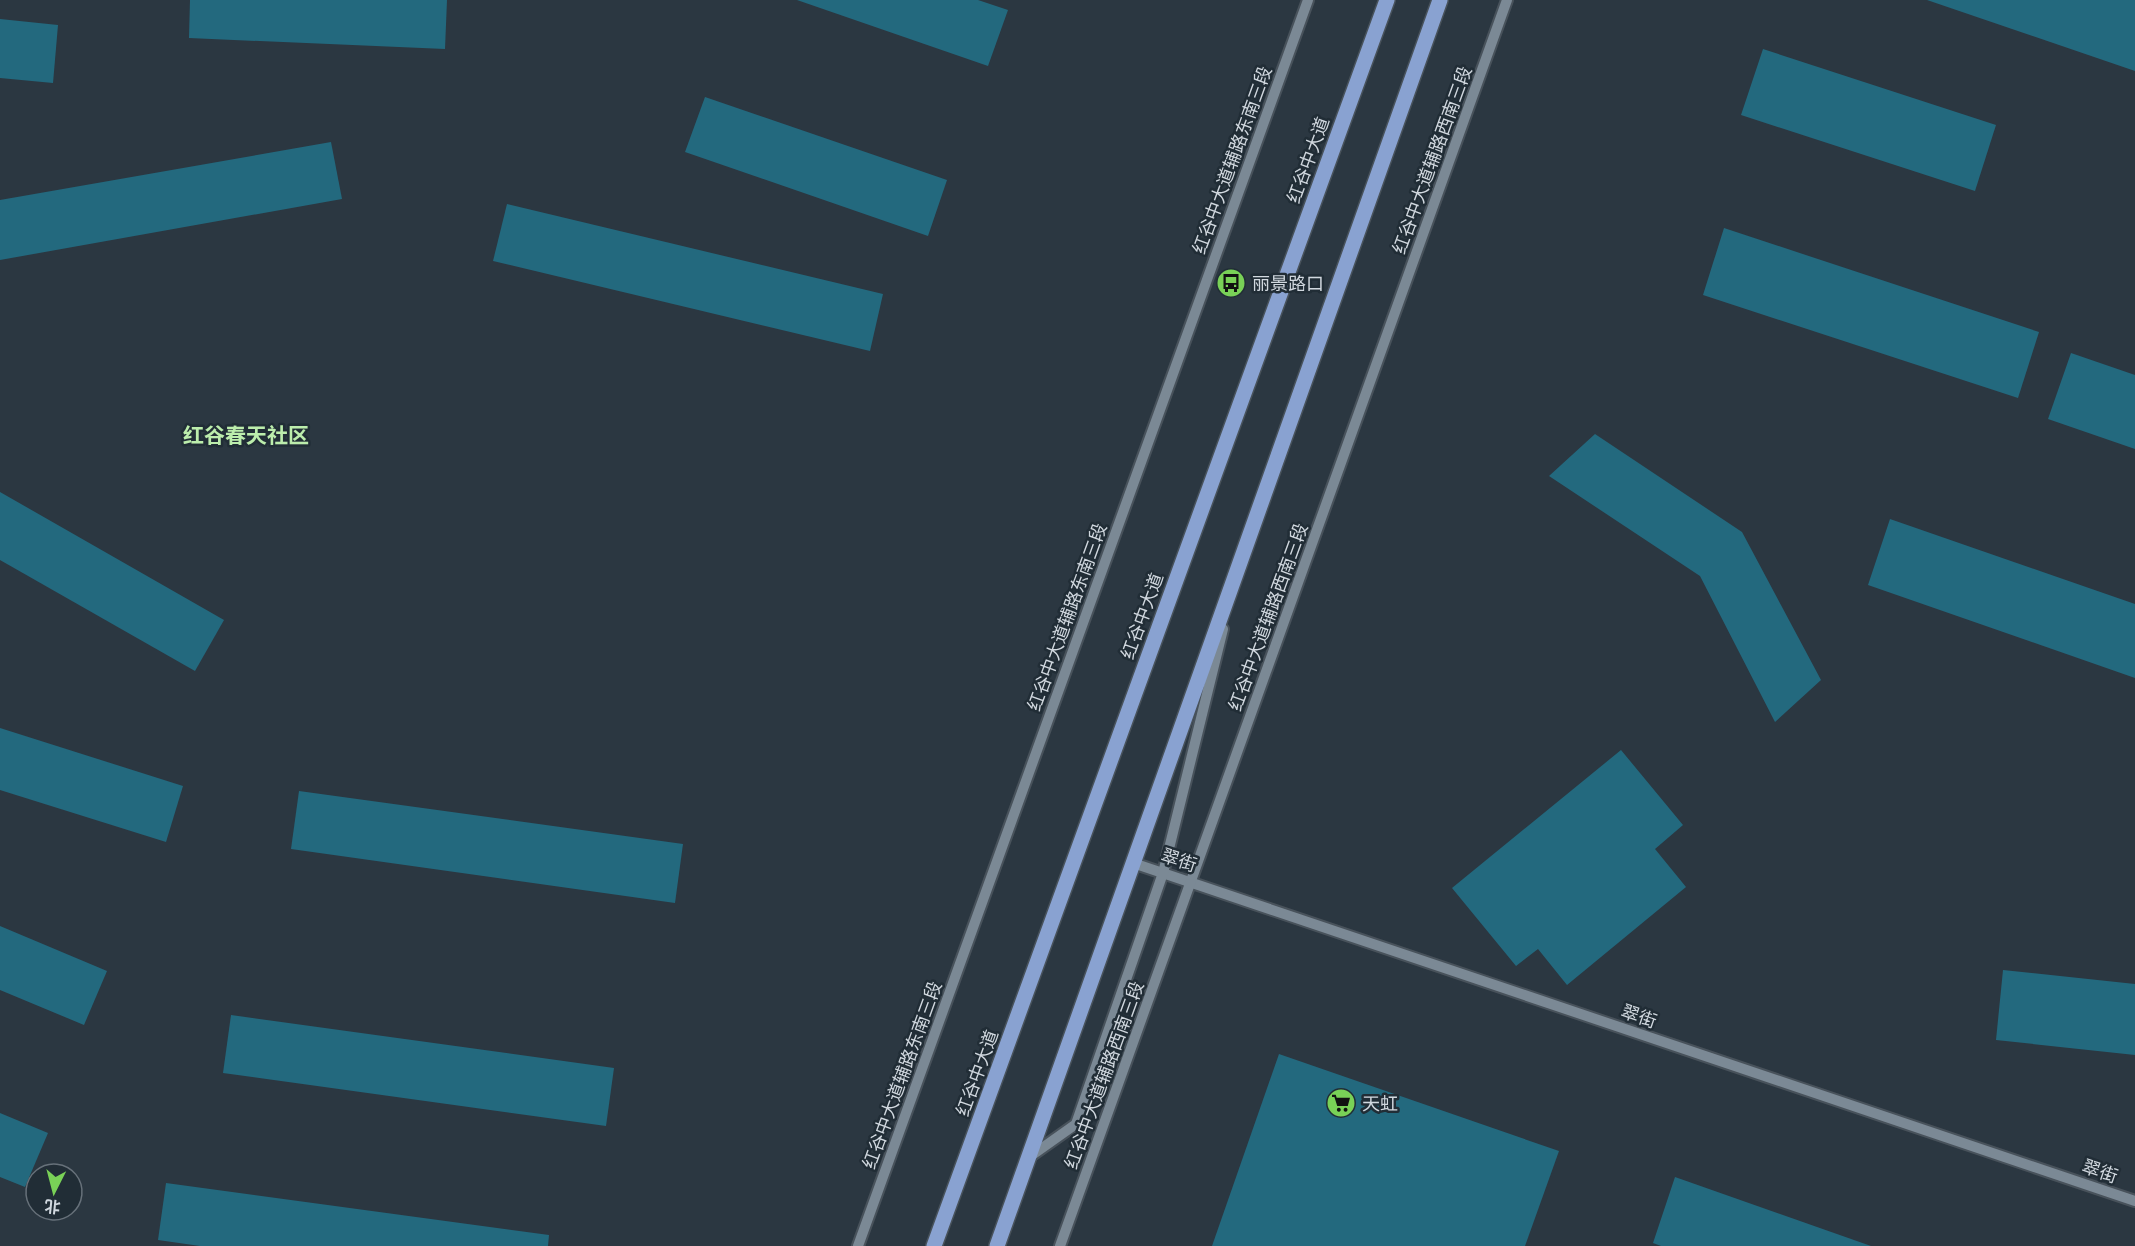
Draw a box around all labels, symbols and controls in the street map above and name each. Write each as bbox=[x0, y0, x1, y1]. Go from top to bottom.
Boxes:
street label: 红谷中大道辅路东南三段 bbox=[1188, 63, 1276, 257]
street label: 红谷中大道辅路西南三段 bbox=[1388, 63, 1476, 257]
street label: 红谷中大道 bbox=[1283, 114, 1333, 206]
bus stop icon: 丽景路口 bbox=[1215, 267, 1247, 299]
place label: 丽景路口 bbox=[1252, 273, 1324, 294]
district label: 红谷春天社区 bbox=[183, 423, 309, 448]
street label: 红谷中大道辅路东南三段 bbox=[1023, 520, 1111, 714]
street label: 红谷中大道辅路西南三段 bbox=[1224, 520, 1312, 714]
street label: 红谷中大道 bbox=[1117, 570, 1167, 662]
street label: 翠街 bbox=[1159, 844, 1199, 876]
street label: 红谷中大道辅路东南三段 bbox=[858, 978, 946, 1172]
street label: 红谷中大道辅路西南三段 bbox=[1060, 978, 1148, 1172]
street label: 翠街 bbox=[1619, 1000, 1659, 1032]
street label: 红谷中大道 bbox=[952, 1027, 1002, 1119]
supermarket icon: 天虹 bbox=[1325, 1087, 1357, 1119]
place label: 天虹 bbox=[1362, 1093, 1398, 1114]
street label: 翠街 bbox=[2080, 1155, 2120, 1187]
north arrow bbox=[24, 1162, 84, 1222]
text: 北 bbox=[43, 1196, 61, 1218]

